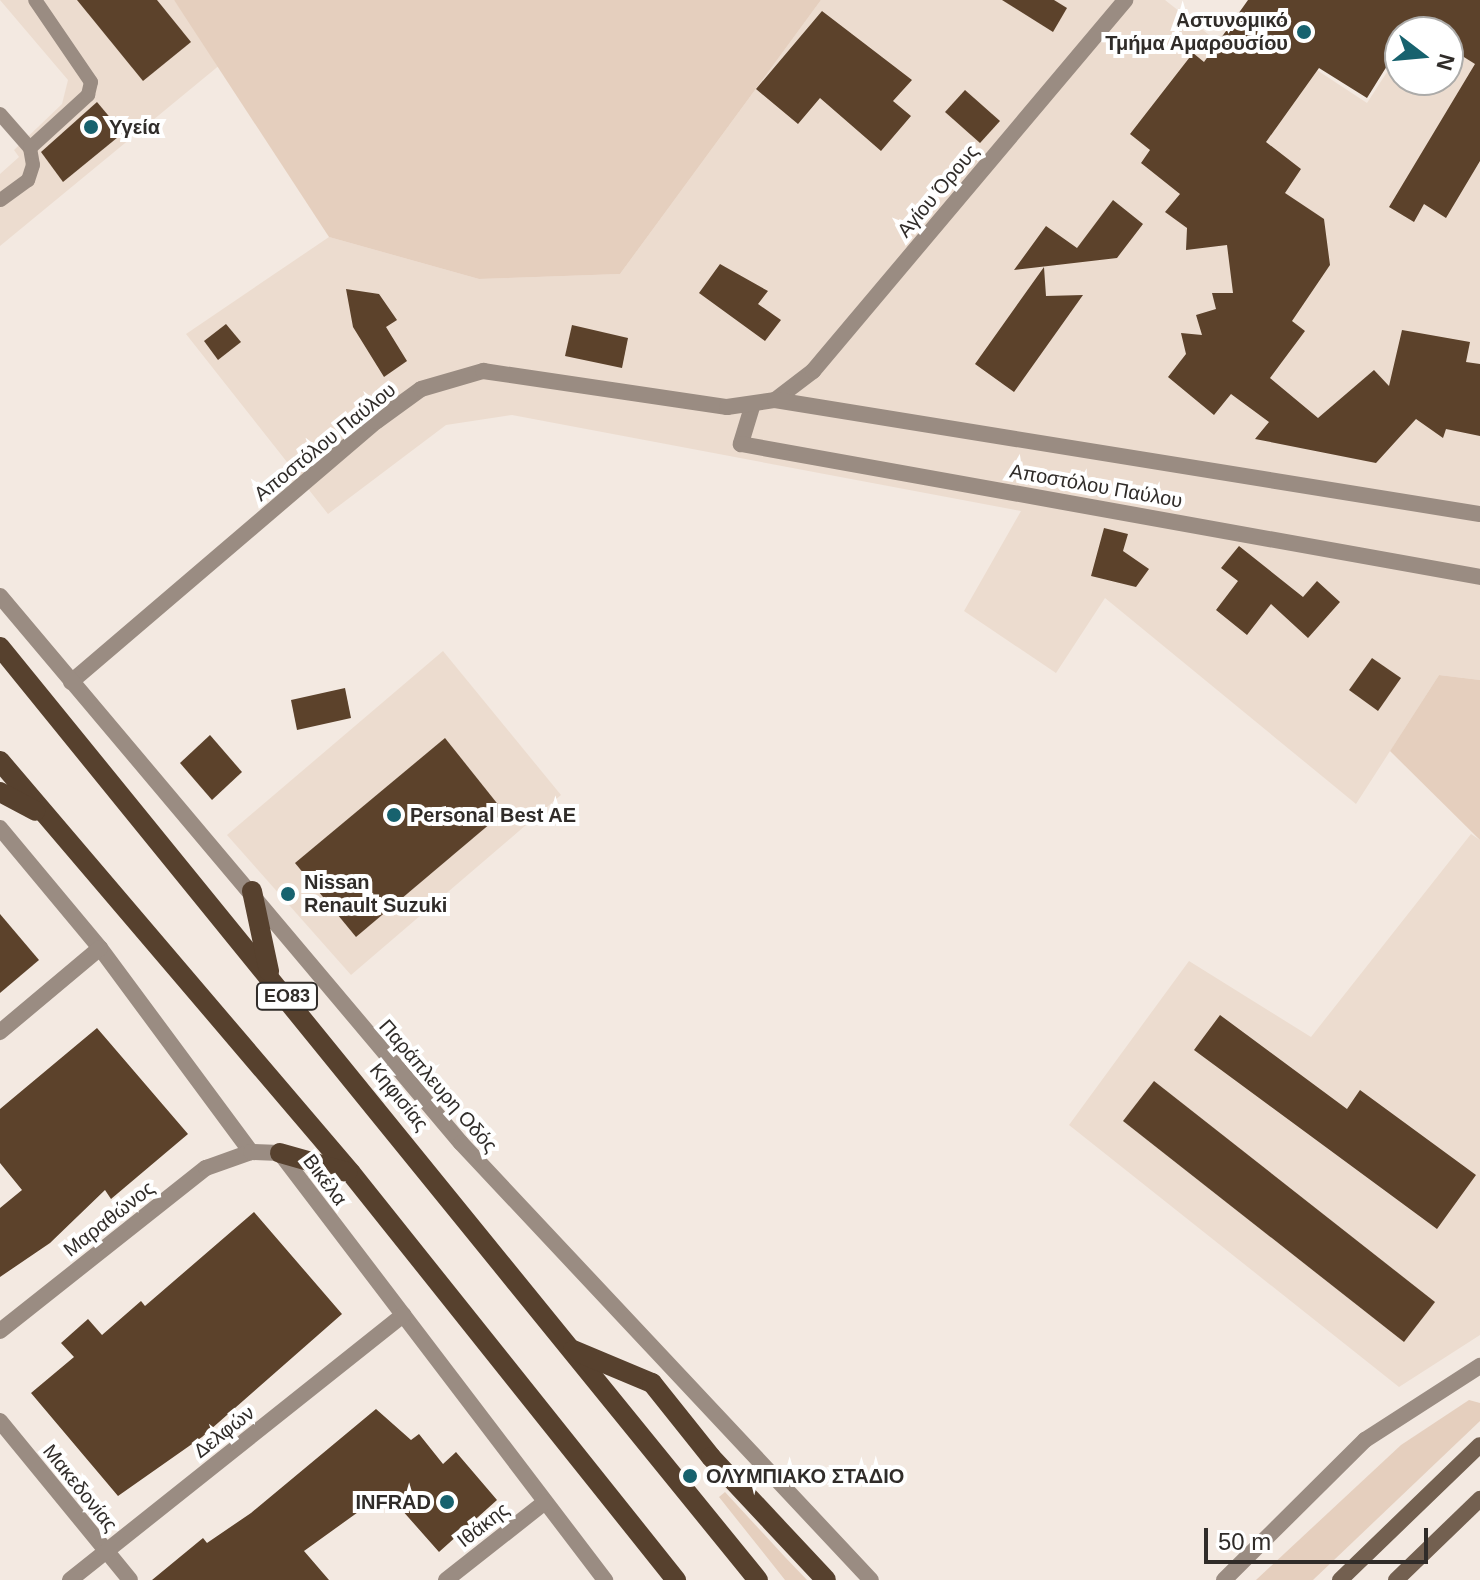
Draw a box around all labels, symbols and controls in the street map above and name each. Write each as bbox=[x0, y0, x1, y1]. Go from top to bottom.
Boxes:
place label: Αστυνομικό Τμήμα Αμαρουσίου bbox=[1104, 8, 1288, 55]
north arrow bbox=[1384, 16, 1464, 96]
marker: Αστυνομικό Τμήμα Αμαρουσίου bbox=[1295, 23, 1313, 41]
text: N bbox=[1431, 51, 1460, 73]
place label: Υγεία bbox=[109, 115, 160, 139]
marker: Υγεία bbox=[80, 116, 102, 138]
street label: Αγίου Όρους bbox=[892, 140, 984, 242]
street label: Αποστόλου Παύλου bbox=[249, 378, 401, 506]
street label: Αποστόλου Παύλου bbox=[1008, 459, 1184, 513]
place label: Personal Best AE bbox=[410, 803, 577, 827]
marker: Personal Best AE bbox=[385, 806, 403, 824]
place label: Nissan Renault Suzuki bbox=[304, 870, 447, 917]
marker: Nissan Renault Suzuki bbox=[279, 885, 297, 903]
road number: ΕΟ83 bbox=[255, 982, 319, 1010]
street label: Παράπλευρη Οδός bbox=[374, 1015, 502, 1157]
street label: Κηφισίας bbox=[365, 1058, 433, 1136]
street label: Βικέλα bbox=[298, 1150, 352, 1210]
street label: Μαραθώνος bbox=[59, 1176, 159, 1262]
street label: Δελφών bbox=[189, 1401, 259, 1463]
street label: Μακεδονίας bbox=[38, 1440, 122, 1536]
place label: ΟΛΥΜΠΙΑΚΟ ΣΤΑΔΙΟ bbox=[706, 1464, 904, 1488]
marker: ΟΛΥΜΠΙΑΚΟ ΣΤΑΔΙΟ bbox=[681, 1467, 699, 1485]
place label: INFRAD bbox=[355, 1490, 431, 1514]
marker: INFRAD bbox=[438, 1493, 456, 1511]
street label: Ιθάκης bbox=[452, 1497, 514, 1553]
scale bar bbox=[1208, 1512, 1432, 1562]
text: 50 m bbox=[1218, 1528, 1271, 1555]

